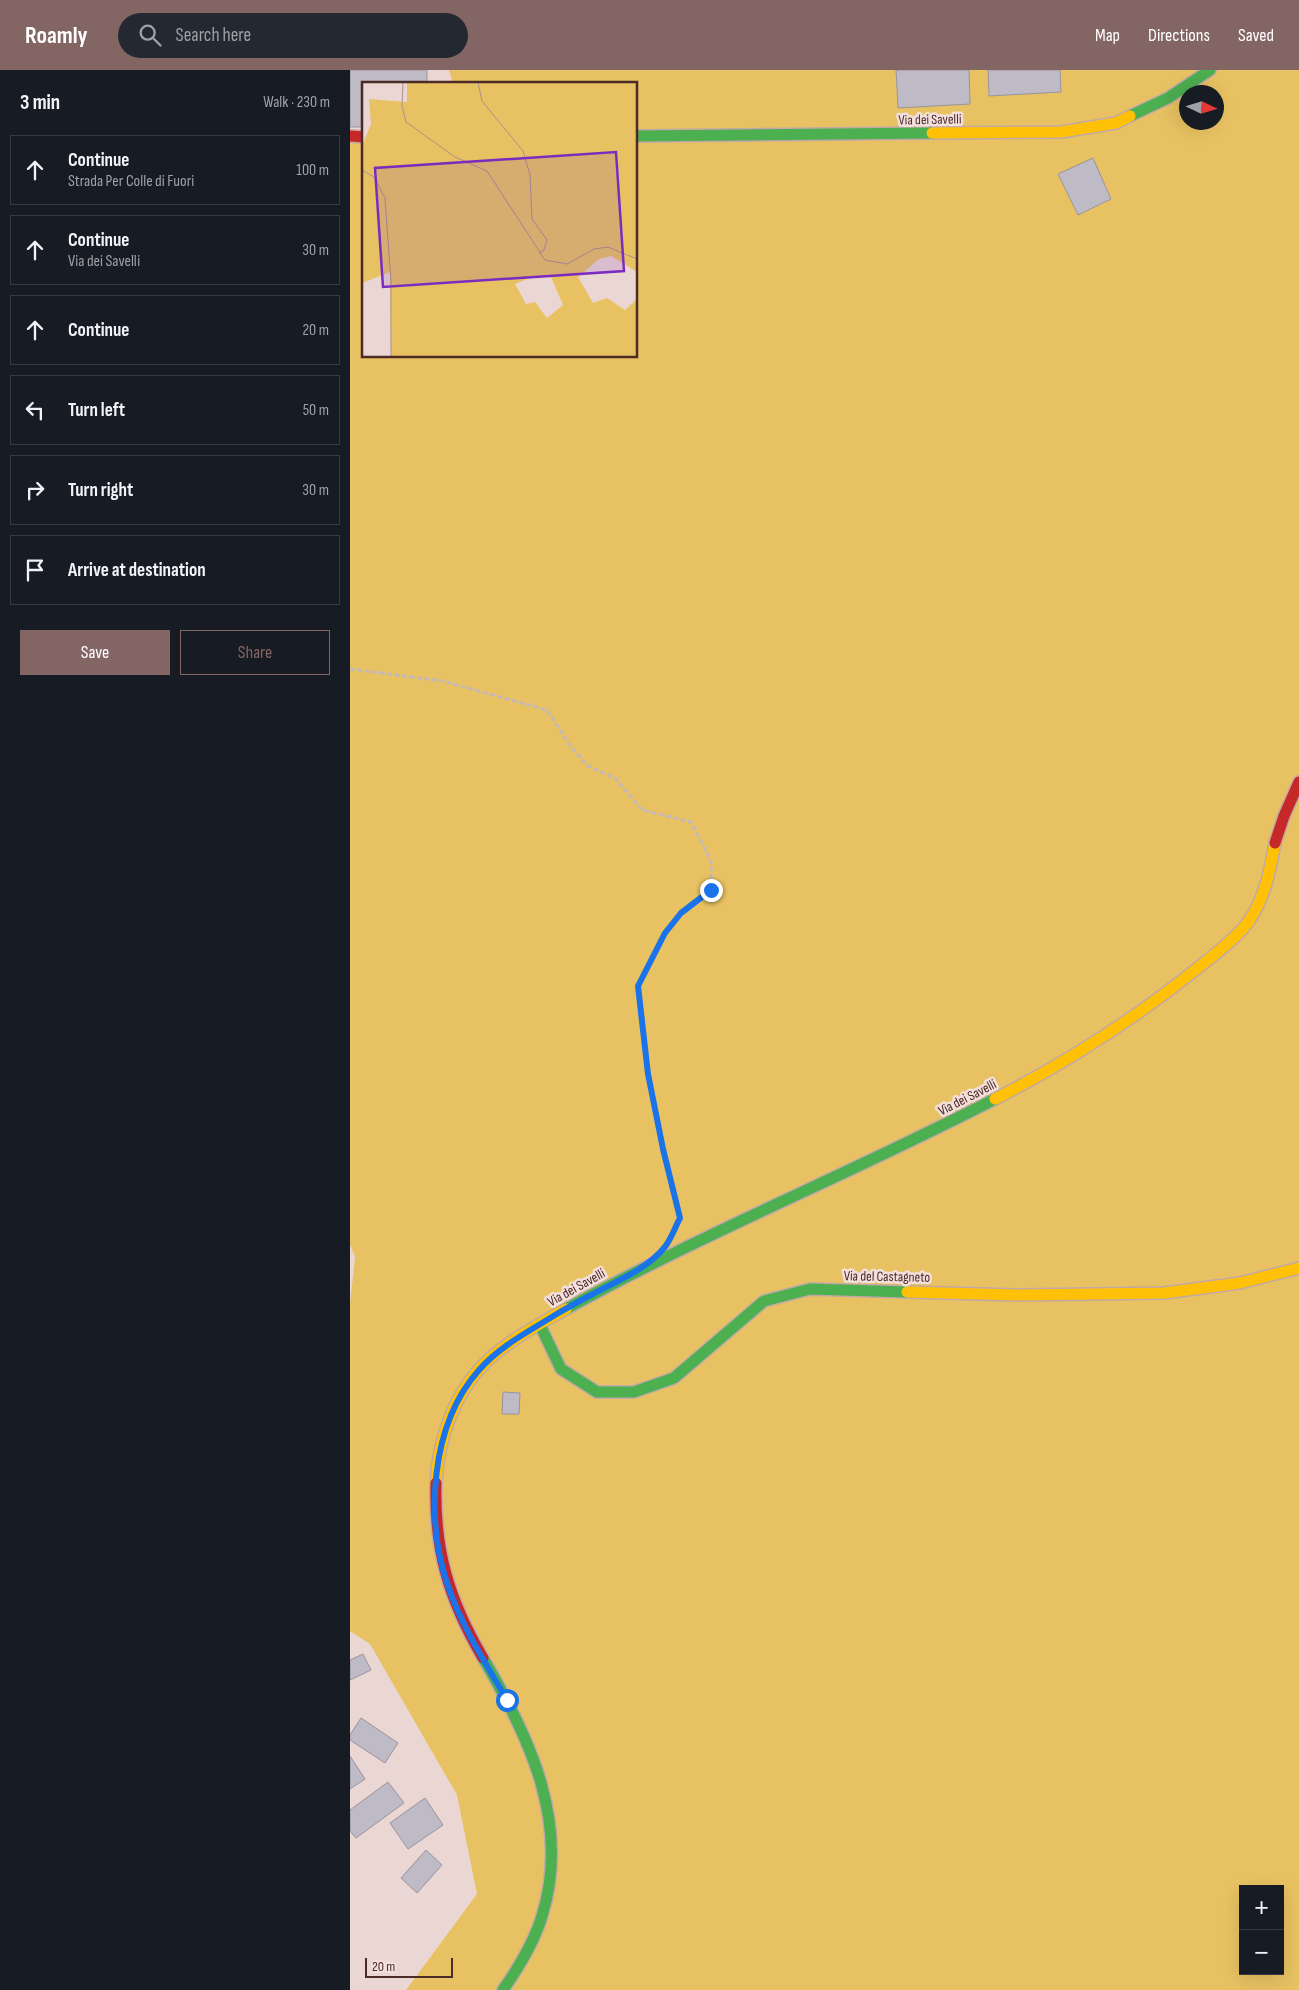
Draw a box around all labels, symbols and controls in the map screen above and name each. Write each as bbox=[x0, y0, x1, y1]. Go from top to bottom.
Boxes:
search box bbox=[118, 13, 468, 58]
text: Roamly bbox=[25, 21, 88, 50]
icon: search bbox=[136, 21, 164, 49]
text: Search here bbox=[176, 24, 251, 47]
text: Map bbox=[1095, 25, 1120, 46]
text: Directions bbox=[1148, 25, 1210, 46]
text: Saved bbox=[1238, 25, 1274, 46]
inset map bbox=[362, 82, 638, 358]
north arrow bbox=[1179, 85, 1224, 130]
text: 3 min bbox=[20, 90, 60, 115]
text: Walk · 230 m bbox=[263, 93, 330, 112]
street label: Via dei Savelli bbox=[898, 110, 962, 129]
text: Continue bbox=[68, 149, 129, 172]
icon: ahead bbox=[21, 156, 49, 184]
text: 100 m bbox=[296, 161, 329, 180]
text: Strada Per Colle di Fuori bbox=[68, 172, 194, 191]
text: Continue bbox=[68, 229, 129, 252]
icon: ahead bbox=[21, 236, 49, 264]
text: 30 m bbox=[302, 241, 329, 260]
text: Via dei Savelli bbox=[68, 252, 140, 271]
icon: ahead bbox=[21, 316, 49, 344]
text: Continue bbox=[68, 319, 129, 342]
text: 20 m bbox=[302, 321, 329, 340]
icon: left bbox=[21, 396, 49, 424]
text: Turn left bbox=[68, 399, 125, 422]
text: 50 m bbox=[303, 401, 329, 420]
icon: right bbox=[21, 476, 49, 504]
text: Turn right bbox=[68, 479, 133, 502]
text: 30 m bbox=[302, 481, 329, 500]
icon: arrive bbox=[21, 556, 49, 584]
text: Arrive at destination bbox=[68, 559, 206, 582]
button: Save bbox=[20, 630, 170, 675]
button: Share bbox=[180, 630, 330, 675]
route end bbox=[700, 879, 723, 902]
street label: Via dei Savelli bbox=[935, 1076, 999, 1119]
street label: Via dei Savelli bbox=[545, 1265, 608, 1310]
street label: Via del Castagneto bbox=[844, 1267, 931, 1286]
route start bbox=[496, 1689, 519, 1712]
map controls bbox=[1239, 1885, 1284, 1975]
button: + bbox=[1239, 1885, 1284, 1930]
button: − bbox=[1239, 1930, 1284, 1975]
scale bar bbox=[365, 1955, 452, 1978]
text: 20 m bbox=[372, 1958, 395, 1975]

